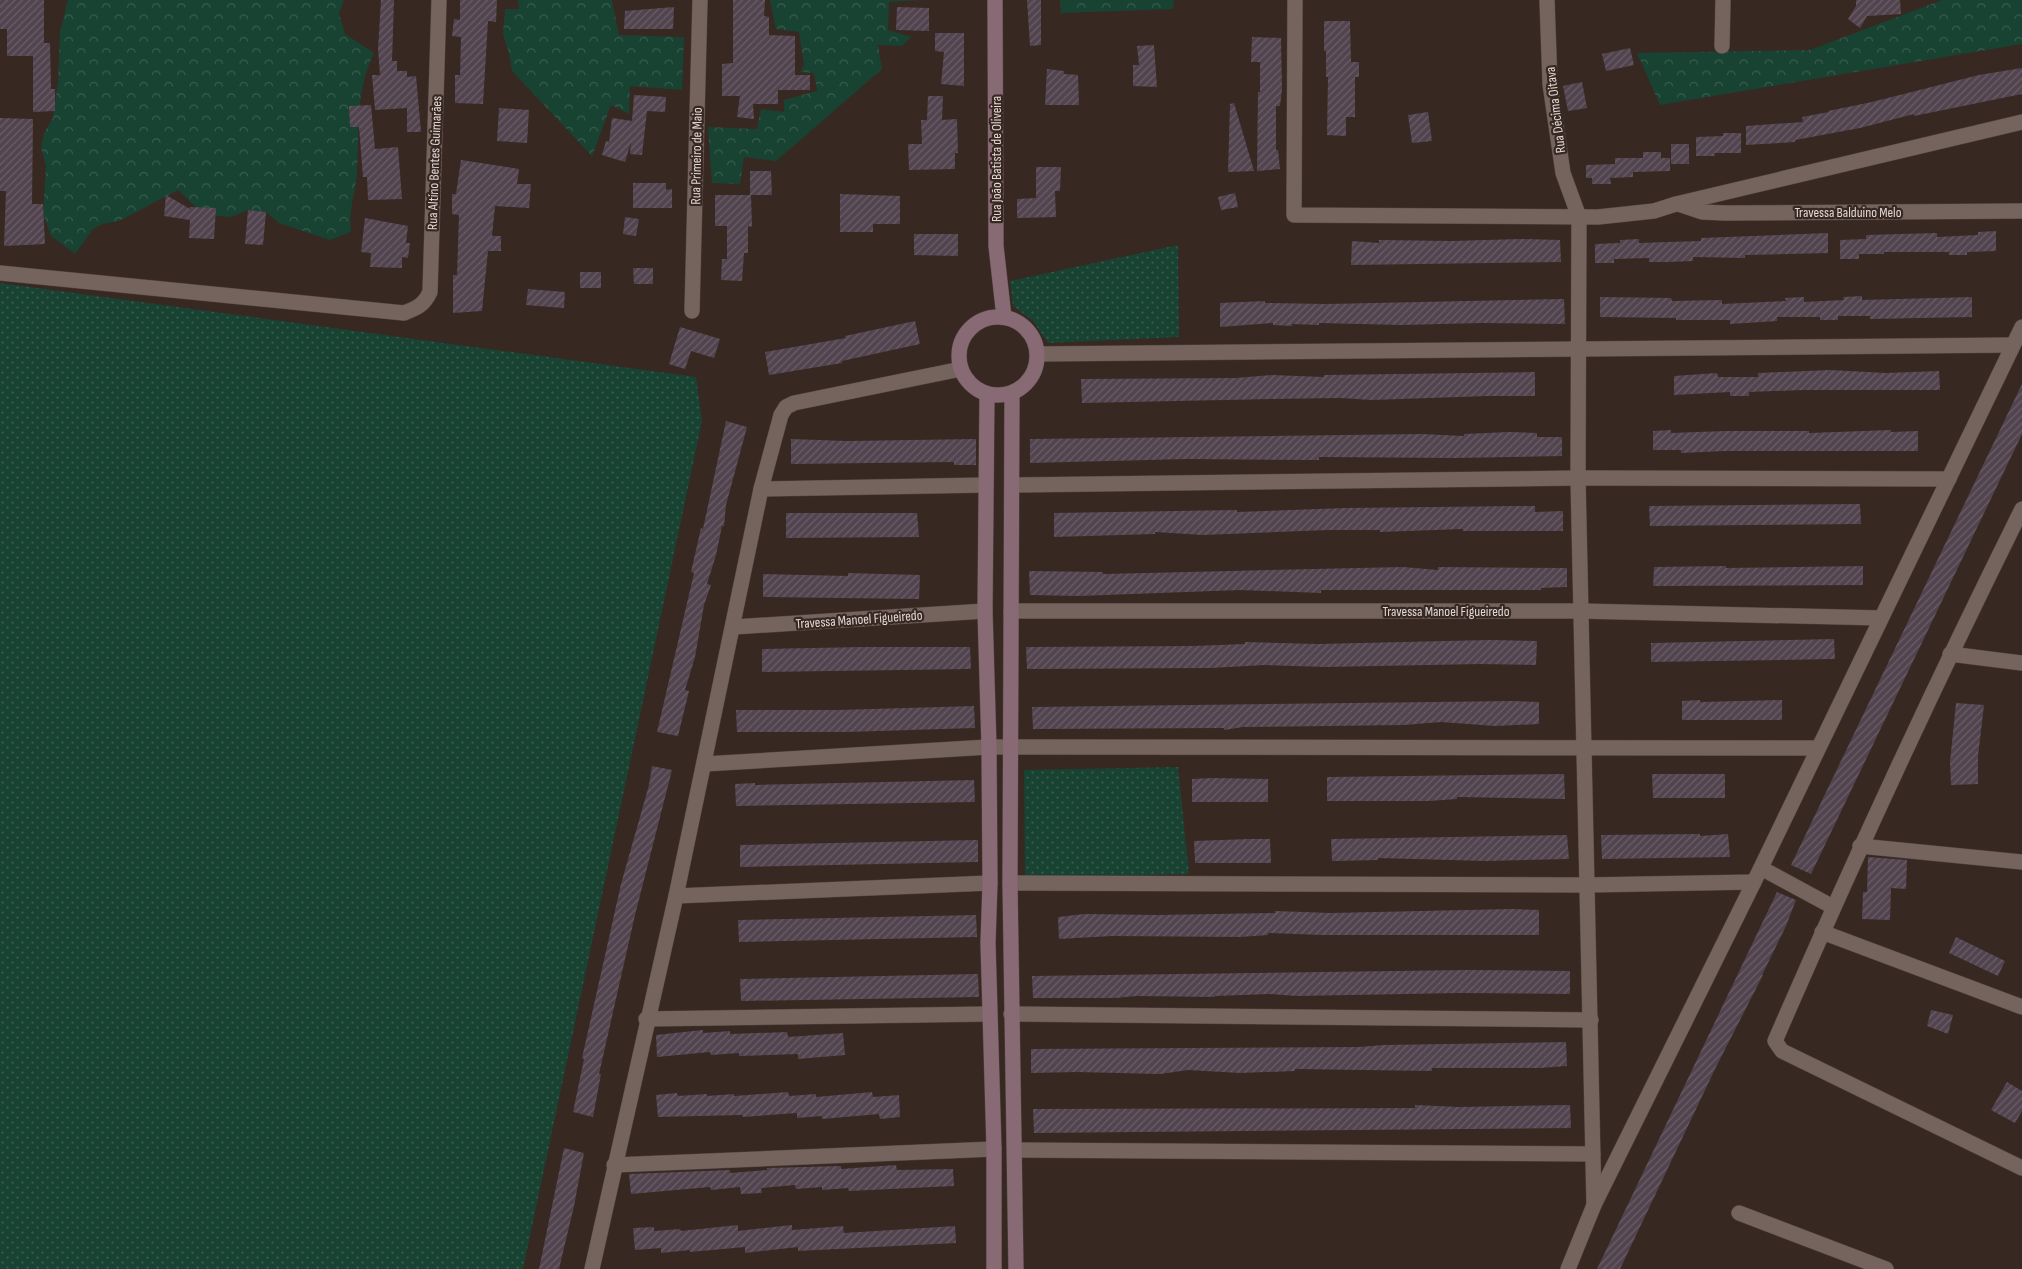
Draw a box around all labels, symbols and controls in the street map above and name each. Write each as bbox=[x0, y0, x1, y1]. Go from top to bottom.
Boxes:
street label: Rua Décima Oitava bbox=[1542, 66, 1569, 154]
street label: Rua Altíno Bentes Guimarães bbox=[424, 96, 445, 230]
street label: Rua João Batista de Oliveira bbox=[988, 96, 1005, 222]
street label: Rua Primeiro de Maio bbox=[687, 107, 706, 205]
street label: Travessa Balduino Melo bbox=[1794, 204, 1902, 221]
street label: Travessa Manoel Figueiredo bbox=[1383, 603, 1510, 620]
street label: Travessa Manoel Figueiredo bbox=[795, 607, 923, 632]

